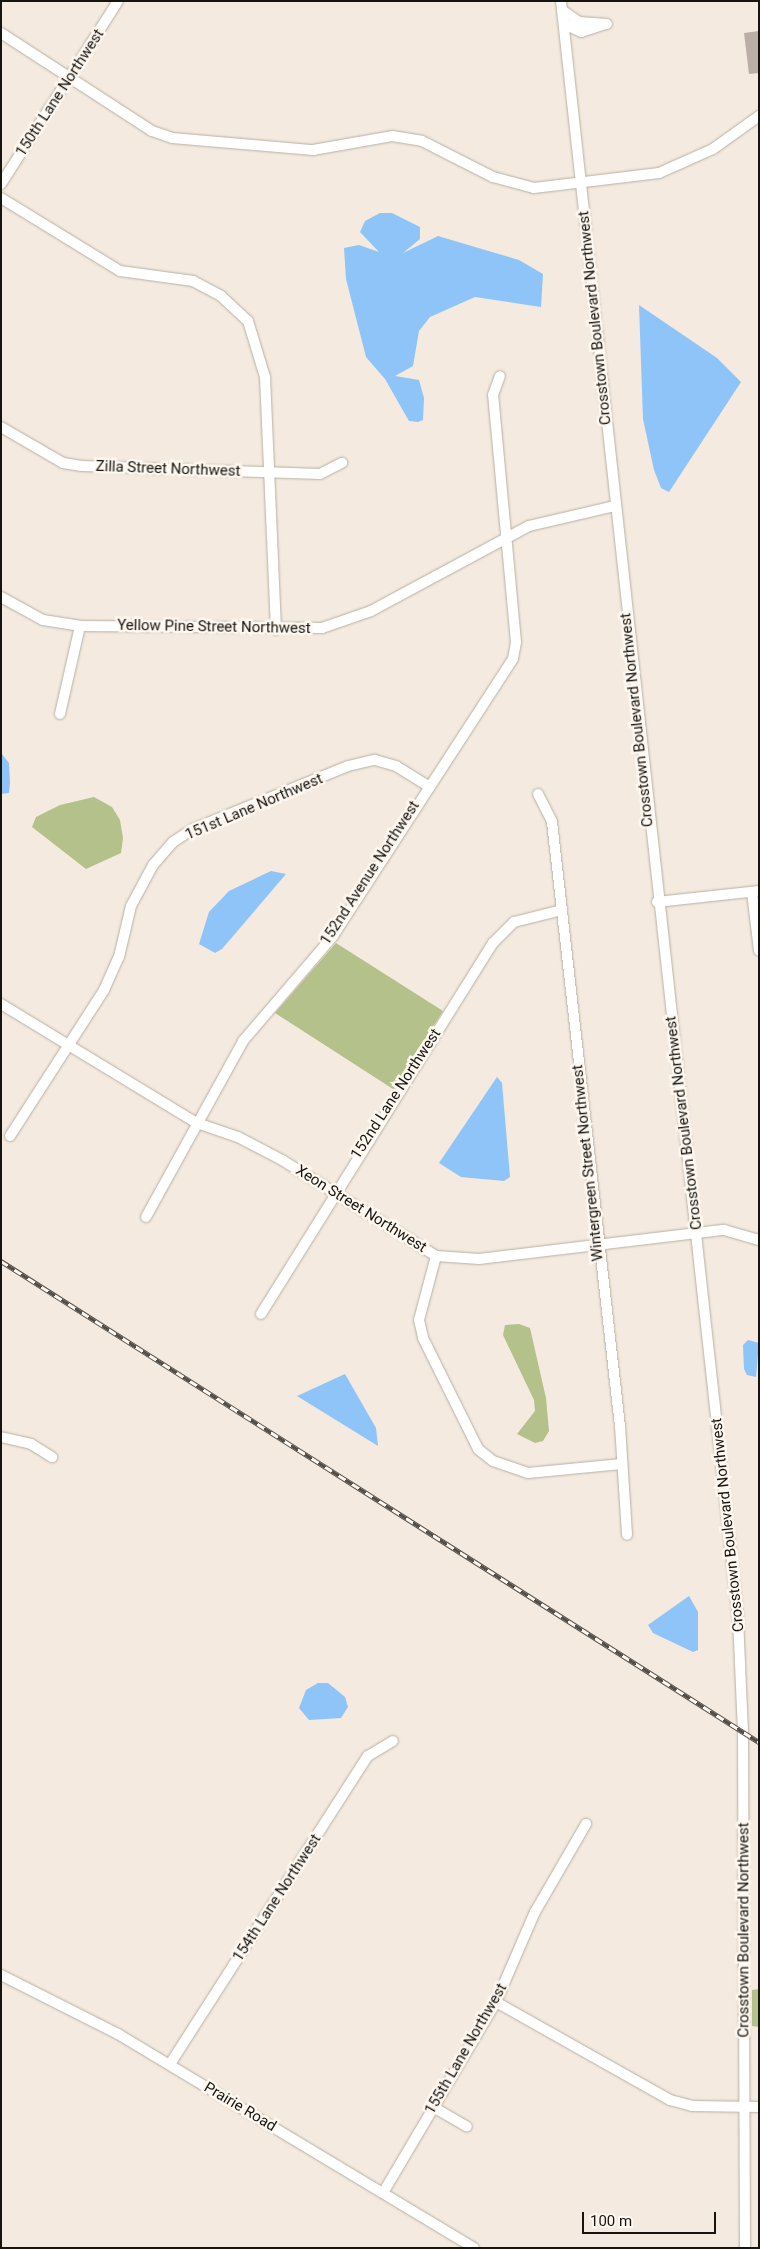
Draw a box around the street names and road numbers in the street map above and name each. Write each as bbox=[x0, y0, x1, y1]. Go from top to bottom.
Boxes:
street label: 150th Lane Northwest bbox=[12, 26, 108, 160]
street label: Crosstown Boulevard Northwest bbox=[575, 210, 615, 426]
street label: Zilla Street Northwest bbox=[95, 457, 241, 481]
street label: Crosstown Boulevard Northwest bbox=[617, 612, 657, 828]
street label: Yellow Pine Street Northwest bbox=[117, 616, 311, 638]
street label: 151st Lane Northwest bbox=[183, 770, 325, 844]
street label: 152nd Avenue Northwest bbox=[317, 798, 423, 948]
street label: Crosstown Boulevard Northwest bbox=[662, 1015, 706, 1231]
street label: 152nd Lane Northwest bbox=[347, 1025, 445, 1163]
street label: Wintergreen Street Northwest bbox=[569, 1064, 607, 1262]
street label: Xeon Street Northwest bbox=[292, 1161, 430, 1257]
street label: Crosstown Boulevard Northwest bbox=[708, 1417, 748, 1633]
street label: Crosstown Boulevard Northwest bbox=[735, 1822, 753, 2038]
street label: 154th Lane Northwest bbox=[229, 1831, 325, 1965]
street label: 155th Lane Northwest bbox=[421, 1980, 511, 2118]
street label: Prairie Road bbox=[201, 2078, 279, 2136]

